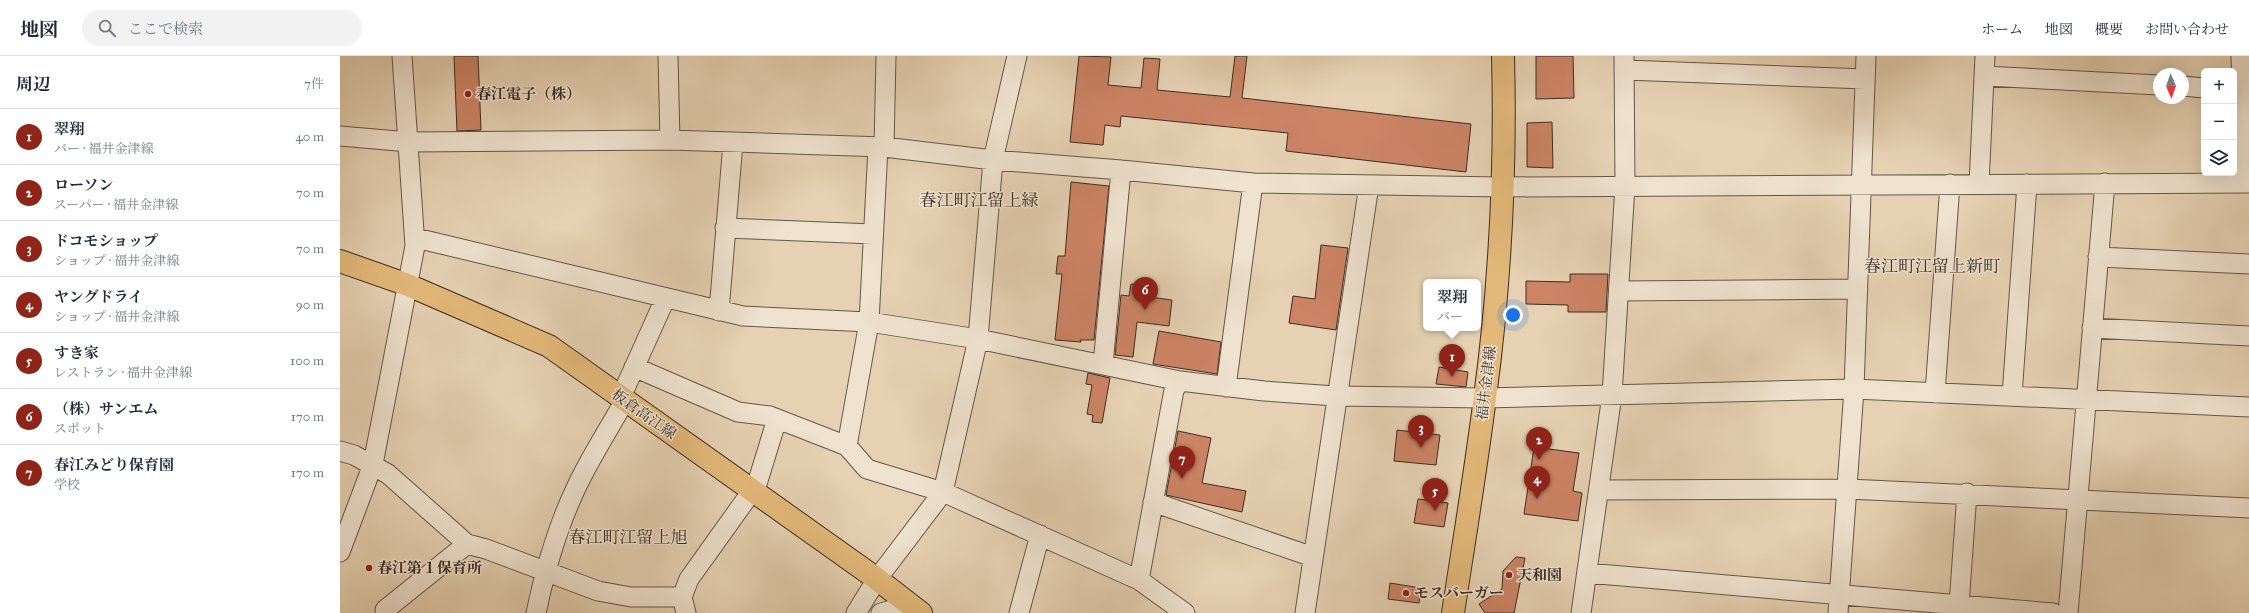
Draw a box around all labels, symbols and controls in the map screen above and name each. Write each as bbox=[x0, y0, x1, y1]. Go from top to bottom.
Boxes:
search box bbox=[82, 10, 362, 46]
icon: search bbox=[96, 17, 118, 39]
text: 地図 bbox=[20, 18, 58, 41]
text: ここで検索 bbox=[128, 20, 203, 38]
text: ホーム bbox=[1981, 21, 2023, 38]
text: 地図 bbox=[2045, 21, 2073, 38]
text: 概要 bbox=[2095, 21, 2123, 38]
text: お問い合わせ bbox=[2145, 21, 2229, 38]
north arrow bbox=[2153, 68, 2189, 104]
map controls bbox=[2201, 68, 2237, 176]
button: + bbox=[2201, 68, 2237, 104]
text: 周辺 bbox=[16, 74, 50, 95]
text: 7件 bbox=[304, 76, 324, 92]
place label: 春江電子（株） bbox=[476, 85, 581, 103]
marker: 春江電子（株） bbox=[463, 89, 473, 99]
button: − bbox=[2201, 104, 2237, 140]
text: 翠翔 bbox=[54, 120, 84, 138]
text: 1 bbox=[26, 129, 32, 145]
text: 40 m bbox=[295, 129, 324, 145]
button: layers bbox=[2201, 140, 2237, 176]
text: バー · 福井金津線 bbox=[54, 141, 153, 157]
text: ローソン bbox=[54, 176, 113, 194]
text: 2 bbox=[26, 185, 32, 201]
text: 70 m bbox=[296, 185, 324, 201]
district label: 春江町江留上緑 bbox=[920, 190, 1039, 211]
text: スーパー · 福井金津線 bbox=[54, 197, 178, 213]
text: ドコモショップ bbox=[54, 232, 158, 250]
text: 3 bbox=[26, 241, 32, 257]
text: 70 m bbox=[296, 241, 324, 257]
text: ショップ · 福井金津線 bbox=[54, 253, 179, 269]
district label: 春江町江留上新町 bbox=[1864, 256, 2000, 277]
pin: 6 bbox=[1132, 277, 1158, 310]
popup bbox=[1423, 279, 1481, 331]
text: ヤングドライ bbox=[54, 288, 143, 306]
text: 翠翔 bbox=[1437, 288, 1467, 306]
text: 4 bbox=[25, 297, 33, 313]
text: 90 m bbox=[296, 297, 324, 313]
your location bbox=[1503, 305, 1523, 325]
text: ショップ · 福井金津線 bbox=[54, 309, 179, 325]
text: バー bbox=[1437, 309, 1463, 325]
text: すき家 bbox=[54, 344, 99, 362]
pin: 1 bbox=[1439, 344, 1465, 377]
street label: 福井金津線 bbox=[1472, 345, 1500, 421]
text: 5 bbox=[26, 353, 32, 369]
text: 100 m bbox=[290, 353, 324, 369]
text: レストラン · 福井金津線 bbox=[54, 365, 192, 381]
street label: 板倉高江線 bbox=[608, 385, 680, 443]
text: （株）サンエム bbox=[54, 400, 158, 418]
text: 6 bbox=[26, 409, 32, 425]
text: 170 m bbox=[291, 409, 324, 425]
pin: 3 bbox=[1408, 415, 1434, 448]
text: スポット bbox=[54, 421, 106, 437]
pin: 2 bbox=[1526, 427, 1552, 460]
pin: 7 bbox=[1169, 446, 1195, 479]
text: 春江みどり保育園 bbox=[54, 456, 174, 474]
text: 7 bbox=[26, 465, 32, 481]
text: 170 m bbox=[291, 465, 324, 481]
pin: 4 bbox=[1524, 466, 1550, 499]
text: 学校 bbox=[54, 477, 80, 493]
pin: 5 bbox=[1422, 478, 1448, 511]
district label: 春江町江留上旭 bbox=[569, 527, 688, 548]
place label: 春江第１保育所 bbox=[377, 559, 482, 577]
marker: 春江第１保育所 bbox=[364, 563, 374, 573]
place label: 天和園 bbox=[1517, 566, 1562, 584]
marker: 天和園 bbox=[1504, 570, 1514, 580]
place label: モスバーガー bbox=[1414, 584, 1504, 602]
marker: モスバーガー bbox=[1401, 588, 1411, 598]

